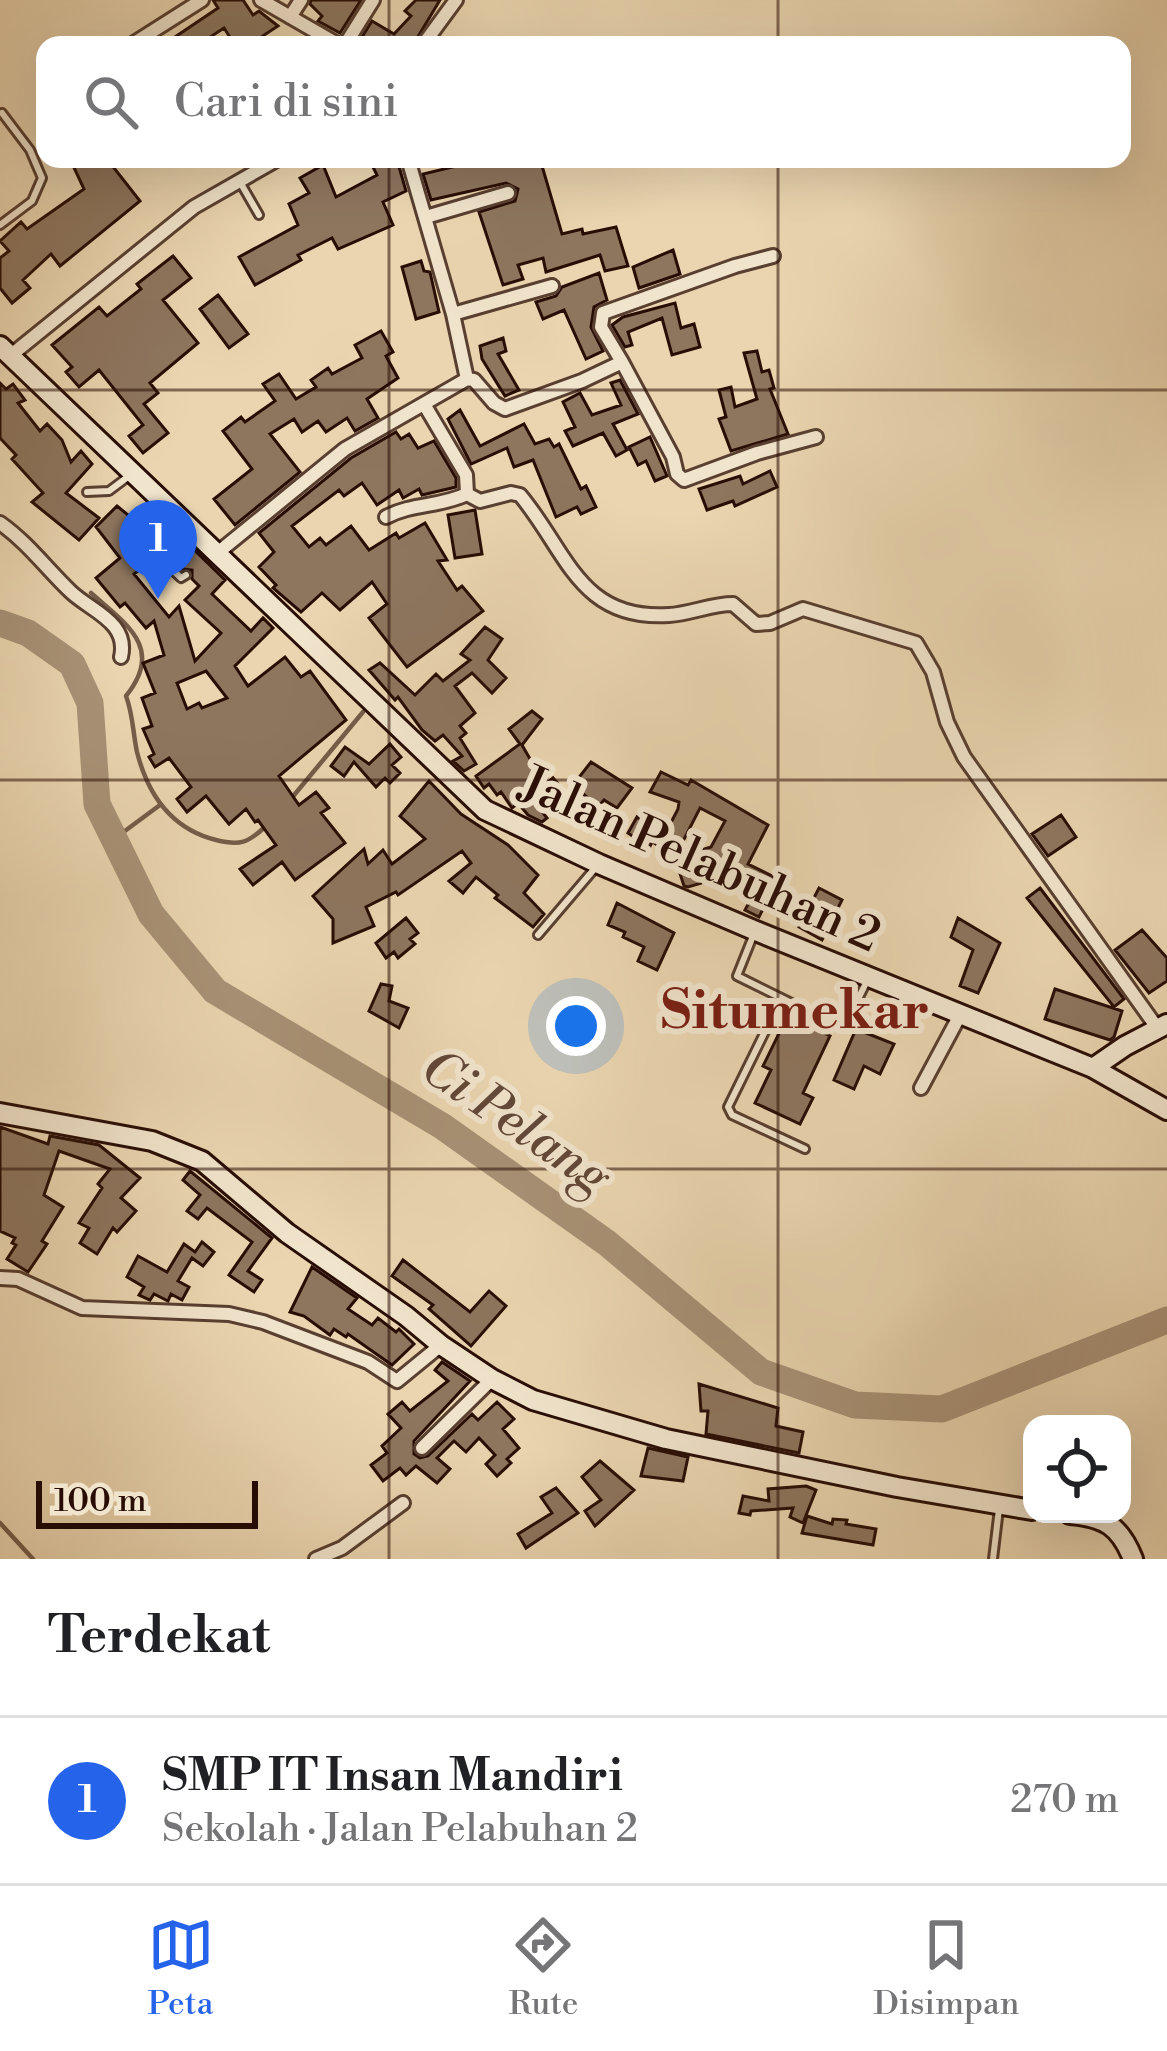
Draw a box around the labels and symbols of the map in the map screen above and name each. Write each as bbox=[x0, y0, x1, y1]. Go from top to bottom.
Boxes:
pin: 1 bbox=[119, 500, 197, 599]
street label: Jalan Pelabuhan 2 bbox=[509, 754, 889, 967]
district label: Situmekar bbox=[661, 978, 929, 1046]
your location bbox=[546, 996, 606, 1056]
water label: Ci Pelang bbox=[408, 1037, 624, 1211]
scale bar bbox=[36, 1475, 258, 1528]

